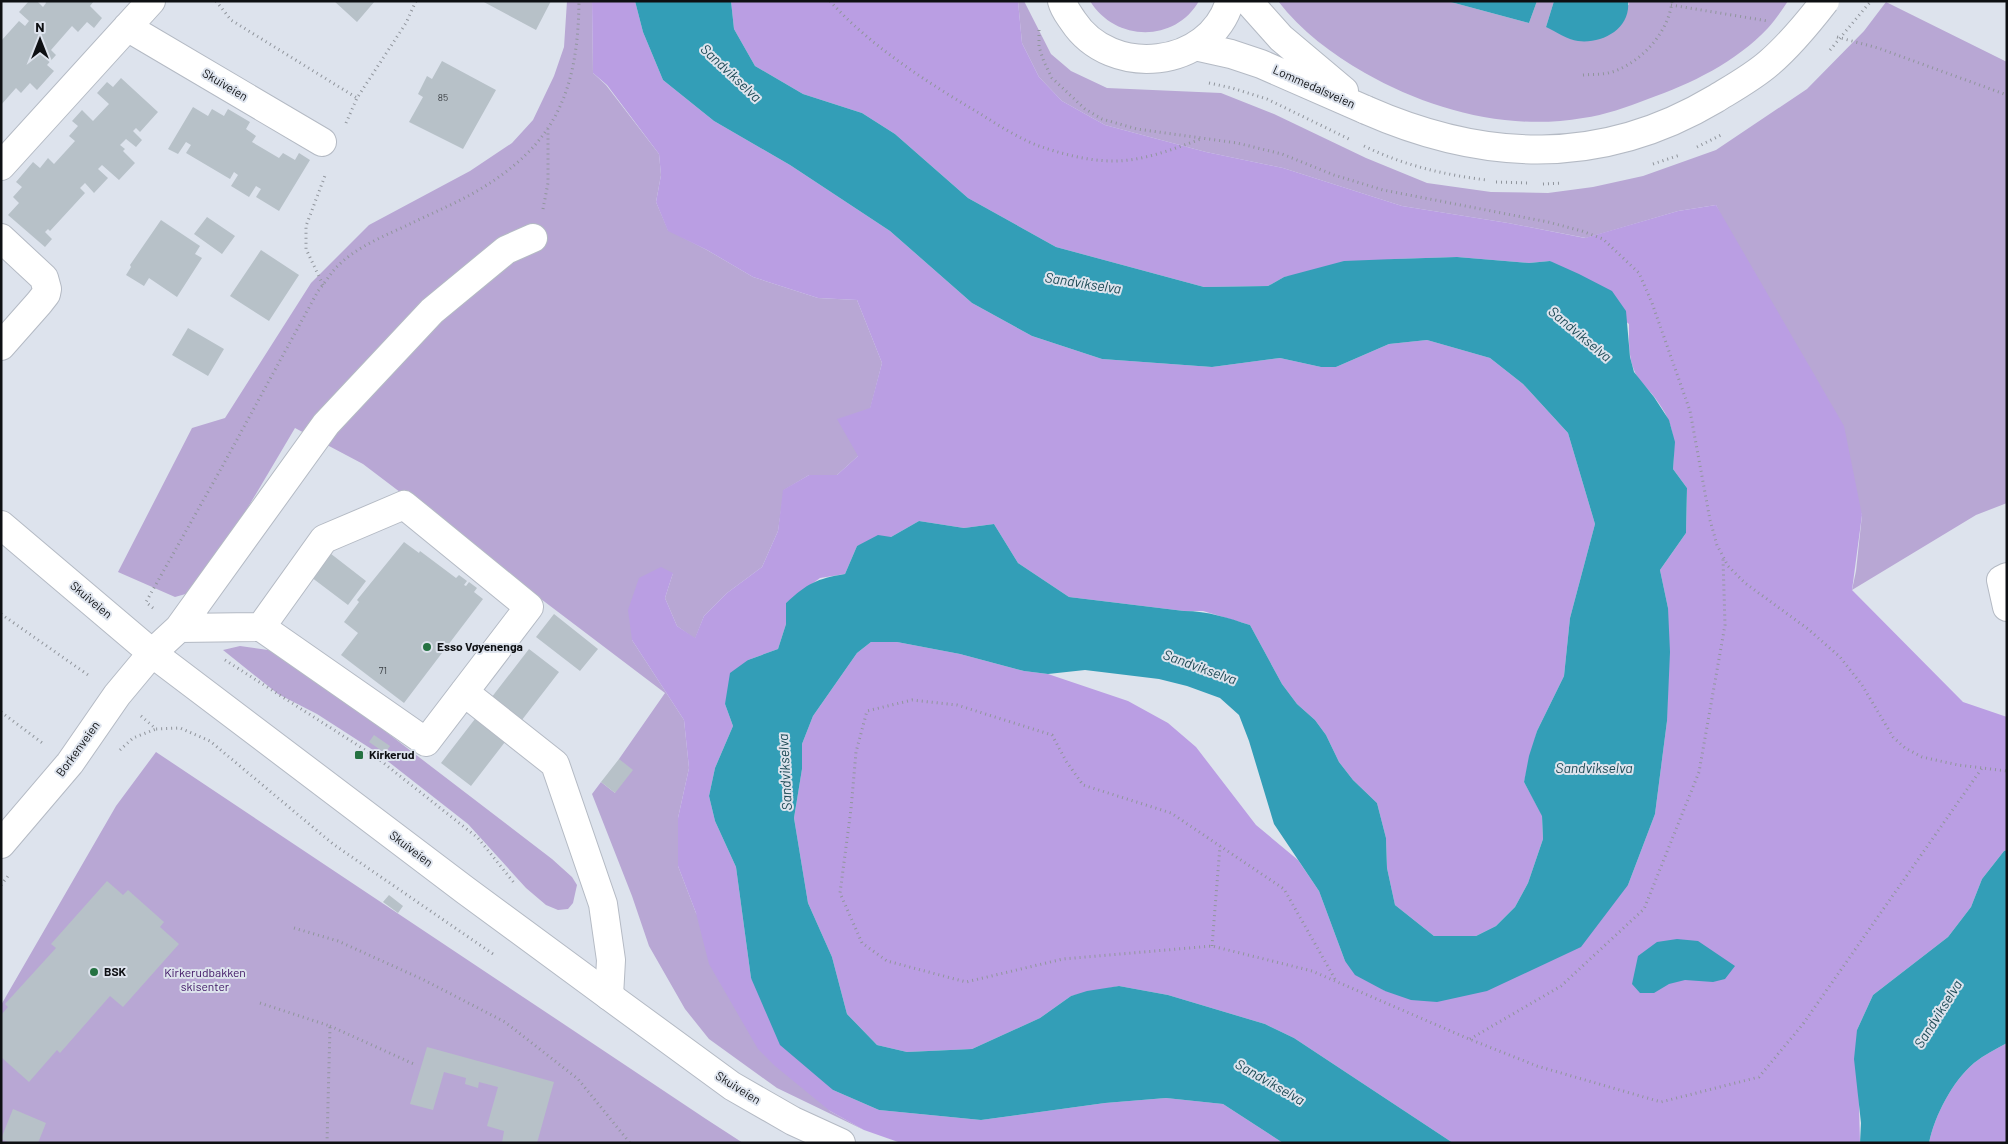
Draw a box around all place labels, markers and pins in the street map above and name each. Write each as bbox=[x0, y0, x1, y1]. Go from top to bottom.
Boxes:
place label: Esso Vøyenenga bbox=[437, 639, 523, 653]
marker: Esso Vøyenenga bbox=[421, 641, 433, 653]
place label: Kirkerud bbox=[369, 747, 415, 761]
marker: Kirkerud bbox=[353, 749, 365, 761]
place label: BSK bbox=[104, 964, 127, 978]
marker: BSK bbox=[88, 966, 100, 978]

